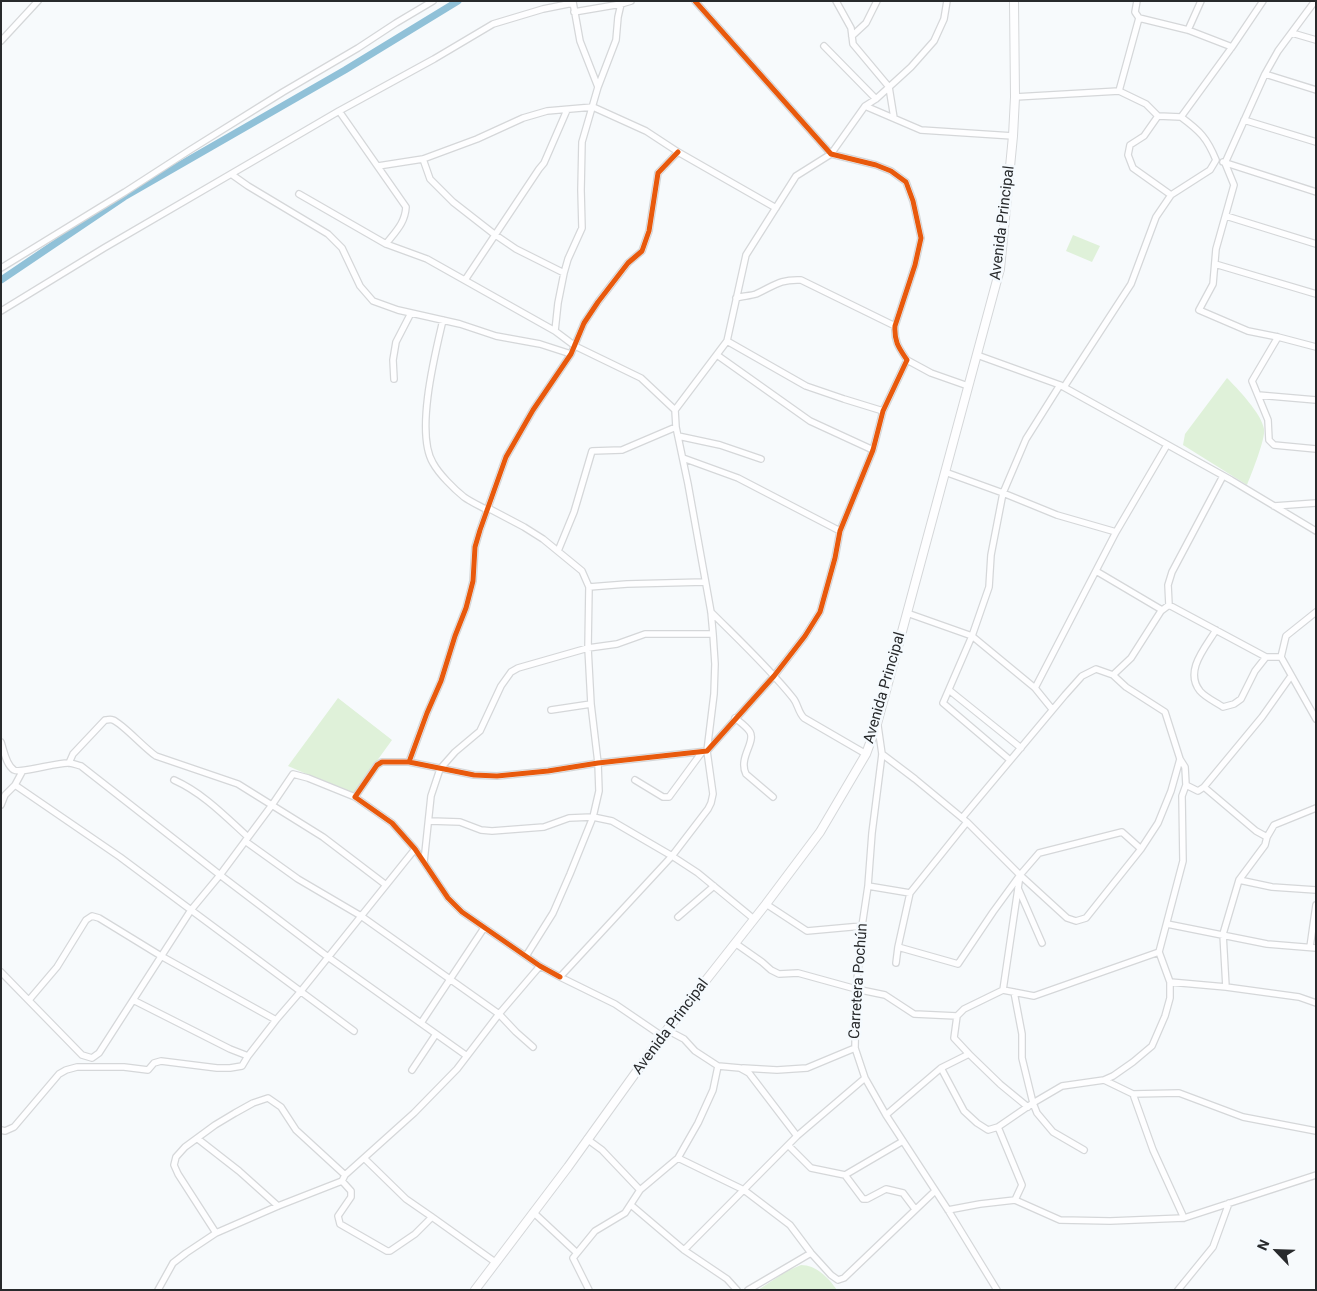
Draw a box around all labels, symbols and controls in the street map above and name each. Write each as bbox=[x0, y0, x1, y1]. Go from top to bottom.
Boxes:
street label: Avenida Principal bbox=[987, 165, 1019, 281]
street label: Avenida Principal bbox=[860, 630, 910, 746]
street label: Carretera Pochún bbox=[846, 923, 872, 1039]
street label: Avenida Principal bbox=[629, 976, 713, 1078]
north arrow bbox=[1252, 1226, 1302, 1276]
text: N bbox=[1254, 1237, 1273, 1253]

